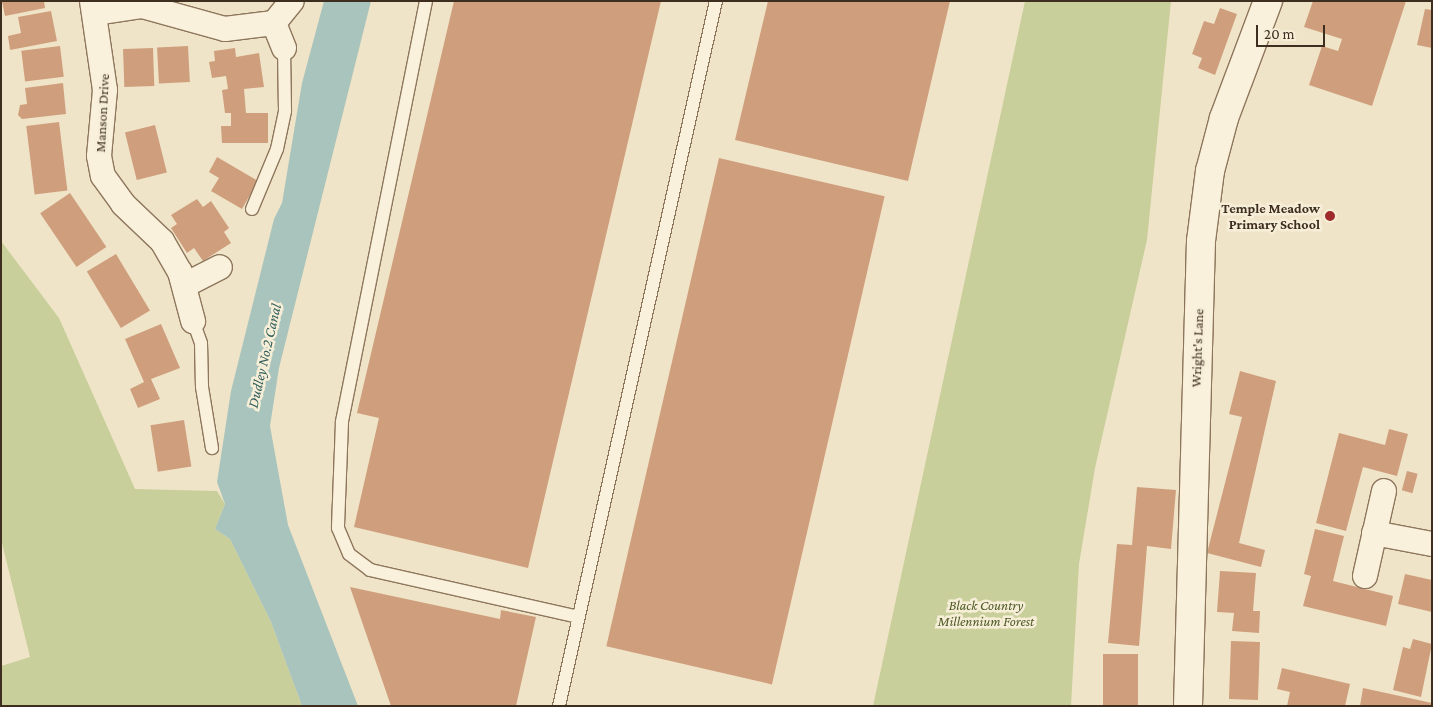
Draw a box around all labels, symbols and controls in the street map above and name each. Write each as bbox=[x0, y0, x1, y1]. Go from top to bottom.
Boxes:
scale bar bbox=[1258, 15, 1327, 47]
text: 20 m bbox=[1264, 26, 1295, 42]
street label: Manson Drive bbox=[92, 73, 112, 153]
place label: Temple Meadow Primary School bbox=[1221, 200, 1320, 232]
marker: Temple Meadow Primary School bbox=[1324, 210, 1336, 222]
water label: Dudley No.2 Canal bbox=[244, 302, 286, 410]
street label: Wright's Lane bbox=[1187, 308, 1207, 388]
park label: Black Country Millennium Forest bbox=[938, 597, 1034, 630]

